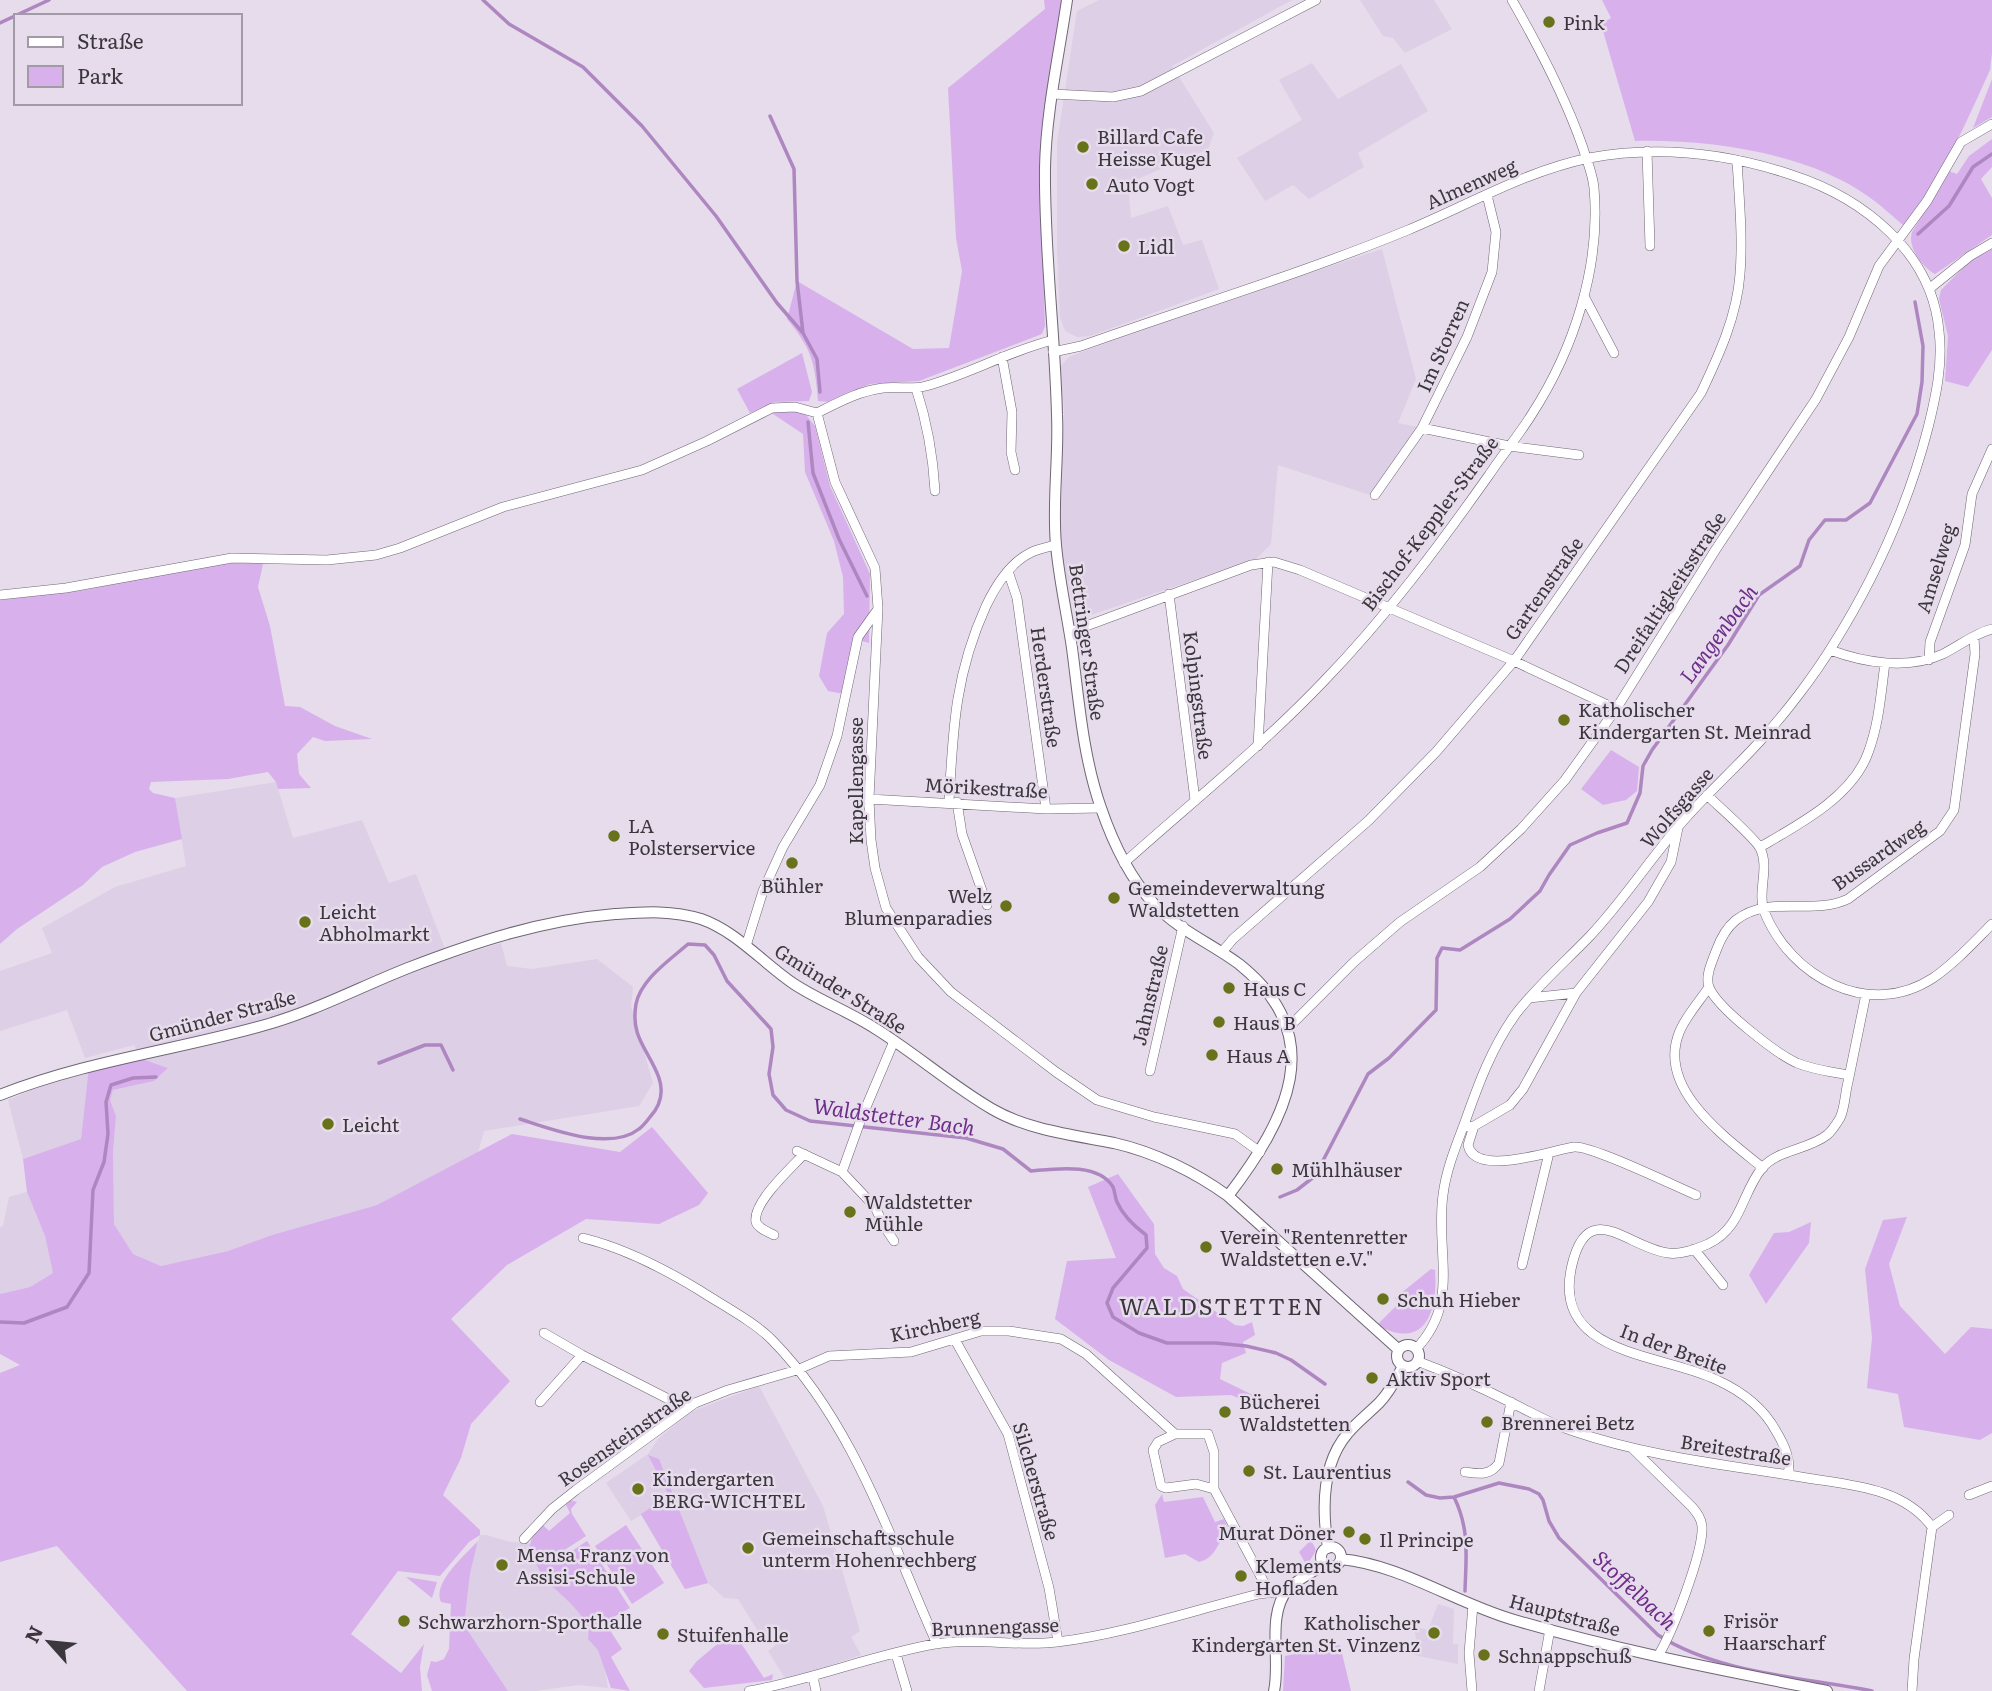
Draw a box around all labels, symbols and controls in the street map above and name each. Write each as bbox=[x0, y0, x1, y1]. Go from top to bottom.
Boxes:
place label: Pink bbox=[1563, 8, 1605, 36]
legend bbox=[14, 14, 242, 105]
marker: Pink bbox=[1541, 14, 1557, 30]
text: Straße bbox=[77, 24, 144, 55]
text: Park bbox=[77, 59, 123, 90]
place label: Billard Cafe Heisse Kugel bbox=[1097, 122, 1211, 172]
marker: Billard Cafe Heisse Kugel bbox=[1075, 139, 1091, 155]
street label: Almenweg bbox=[1421, 150, 1521, 215]
place label: Auto Vogt bbox=[1106, 170, 1195, 198]
marker: Auto Vogt bbox=[1084, 176, 1100, 192]
place label: Lidl bbox=[1138, 232, 1174, 260]
marker: Lidl bbox=[1116, 238, 1132, 254]
street label: Im Storren bbox=[1409, 294, 1475, 396]
street label: Bischof-Keppler-Straße bbox=[1354, 430, 1504, 616]
street label: Dreifaltigkeitsstraße bbox=[1606, 505, 1732, 678]
street label: Amselweg bbox=[1908, 519, 1962, 616]
street label: Gartenstraße bbox=[1497, 530, 1589, 645]
street label: Bettringer Straße bbox=[1063, 562, 1113, 722]
water label: Langenbach bbox=[1670, 577, 1764, 689]
street label: Herderstraße bbox=[1025, 625, 1069, 749]
street label: Kolpingstraße bbox=[1177, 629, 1221, 761]
place label: Katholischer Kindergarten St. Meinrad bbox=[1578, 695, 1812, 745]
marker: Katholischer Kindergarten St. Meinrad bbox=[1556, 712, 1572, 728]
street label: Kapellengasse bbox=[841, 717, 869, 845]
street label: Wolfsgasse bbox=[1633, 760, 1719, 854]
street label: Mörikestraße bbox=[924, 770, 1049, 804]
place label: LA Polsterservice bbox=[628, 811, 755, 861]
street label: Bussardweg bbox=[1826, 811, 1931, 897]
marker: LA Polsterservice bbox=[606, 828, 622, 844]
marker: Bühler bbox=[784, 855, 800, 871]
place label: Bühler bbox=[761, 871, 823, 899]
place label: Gemeindeverwaltung Waldstetten bbox=[1128, 873, 1325, 923]
place label: Welz Blumenparadies bbox=[844, 881, 992, 931]
marker: Gemeindeverwaltung Waldstetten bbox=[1106, 890, 1122, 906]
place label: Leicht Abholmarkt bbox=[319, 897, 430, 947]
marker: Welz Blumenparadies bbox=[998, 898, 1014, 914]
marker: Leicht Abholmarkt bbox=[297, 914, 313, 930]
street label: Gmünder Straße bbox=[770, 936, 913, 1040]
street label: Jahnstraße bbox=[1124, 942, 1174, 1048]
place label: Haus C bbox=[1243, 974, 1306, 1002]
marker: Haus C bbox=[1221, 980, 1237, 996]
street label: Gmünder Straße bbox=[145, 982, 299, 1048]
place label: Haus B bbox=[1233, 1008, 1296, 1036]
marker: Haus B bbox=[1211, 1014, 1227, 1030]
place label: Haus A bbox=[1226, 1041, 1290, 1069]
marker: Haus A bbox=[1204, 1047, 1220, 1063]
water label: Waldstetter Bach bbox=[811, 1088, 978, 1142]
place label: Leicht bbox=[342, 1110, 400, 1138]
marker: Leicht bbox=[320, 1116, 336, 1132]
place label: Mühlhäuser bbox=[1291, 1155, 1402, 1183]
marker: Mühlhäuser bbox=[1269, 1161, 1285, 1177]
place label: Waldstetter Mühle bbox=[864, 1187, 972, 1237]
marker: Waldstetter Mühle bbox=[842, 1204, 858, 1220]
place label: Verein "Rentenretter Waldstetten e.V." bbox=[1220, 1222, 1407, 1272]
marker: Verein "Rentenretter Waldstetten e.V." bbox=[1198, 1239, 1214, 1255]
place label: Schuh Hieber bbox=[1397, 1285, 1520, 1313]
district label: WALDSTETTEN bbox=[1119, 1288, 1325, 1322]
marker: Schuh Hieber bbox=[1375, 1291, 1391, 1307]
street label: Kirchberg bbox=[887, 1302, 983, 1348]
street label: In der Breite bbox=[1616, 1316, 1732, 1380]
place label: Aktiv Sport bbox=[1386, 1364, 1491, 1392]
marker: Aktiv Sport bbox=[1364, 1370, 1380, 1386]
street label: Rosensteinstraße bbox=[552, 1379, 696, 1492]
place label: Bücherei Waldstetten bbox=[1239, 1387, 1351, 1437]
marker: Bücherei Waldstetten bbox=[1217, 1404, 1233, 1420]
place label: Brennerei Betz bbox=[1501, 1408, 1634, 1436]
marker: Brennerei Betz bbox=[1479, 1414, 1495, 1430]
street label: Silcherstraße bbox=[1007, 1419, 1067, 1544]
street label: Breitestraße bbox=[1679, 1426, 1794, 1472]
place label: St. Laurentius bbox=[1263, 1457, 1391, 1485]
marker: St. Laurentius bbox=[1241, 1463, 1257, 1479]
place label: Kindergarten BERG-WICHTEL bbox=[652, 1464, 806, 1514]
marker: Kindergarten BERG-WICHTEL bbox=[630, 1481, 646, 1497]
place label: Murat Döner bbox=[1218, 1518, 1335, 1546]
place label: Gemeinschaftsschule unterm Hohenrechberg bbox=[762, 1523, 977, 1573]
marker: Murat Döner bbox=[1341, 1524, 1357, 1540]
place label: Il Principe bbox=[1379, 1525, 1474, 1553]
marker: Il Principe bbox=[1357, 1531, 1373, 1547]
place label: Mensa Franz von Assisi-Schule bbox=[516, 1540, 670, 1590]
marker: Gemeinschaftsschule unterm Hohenrechberg bbox=[740, 1540, 756, 1556]
water label: Stoffelbach bbox=[1587, 1542, 1685, 1636]
place label: Klements Hofladen bbox=[1255, 1551, 1341, 1601]
marker: Mensa Franz von Assisi-Schule bbox=[494, 1557, 510, 1573]
marker: Klements Hofladen bbox=[1233, 1568, 1249, 1584]
street label: Hauptstraße bbox=[1506, 1586, 1624, 1642]
place label: Frisör Haarscharf bbox=[1723, 1606, 1827, 1656]
north arrow bbox=[14, 1607, 84, 1677]
place label: Schwarzhorn-Sporthalle bbox=[418, 1607, 642, 1635]
place label: Katholischer Kindergarten St. Vinzenz bbox=[1191, 1608, 1420, 1658]
street label: Brunnengasse bbox=[930, 1610, 1060, 1642]
marker: Schwarzhorn-Sporthalle bbox=[396, 1613, 412, 1629]
text: N bbox=[17, 1620, 49, 1647]
place label: Stuifenhalle bbox=[677, 1620, 789, 1648]
marker: Frisör Haarscharf bbox=[1701, 1623, 1717, 1639]
marker: Katholischer Kindergarten St. Vinzenz bbox=[1426, 1625, 1442, 1641]
marker: Stuifenhalle bbox=[655, 1626, 671, 1642]
place label: Schnappschuß bbox=[1498, 1641, 1632, 1669]
marker: Schnappschuß bbox=[1476, 1647, 1492, 1663]

